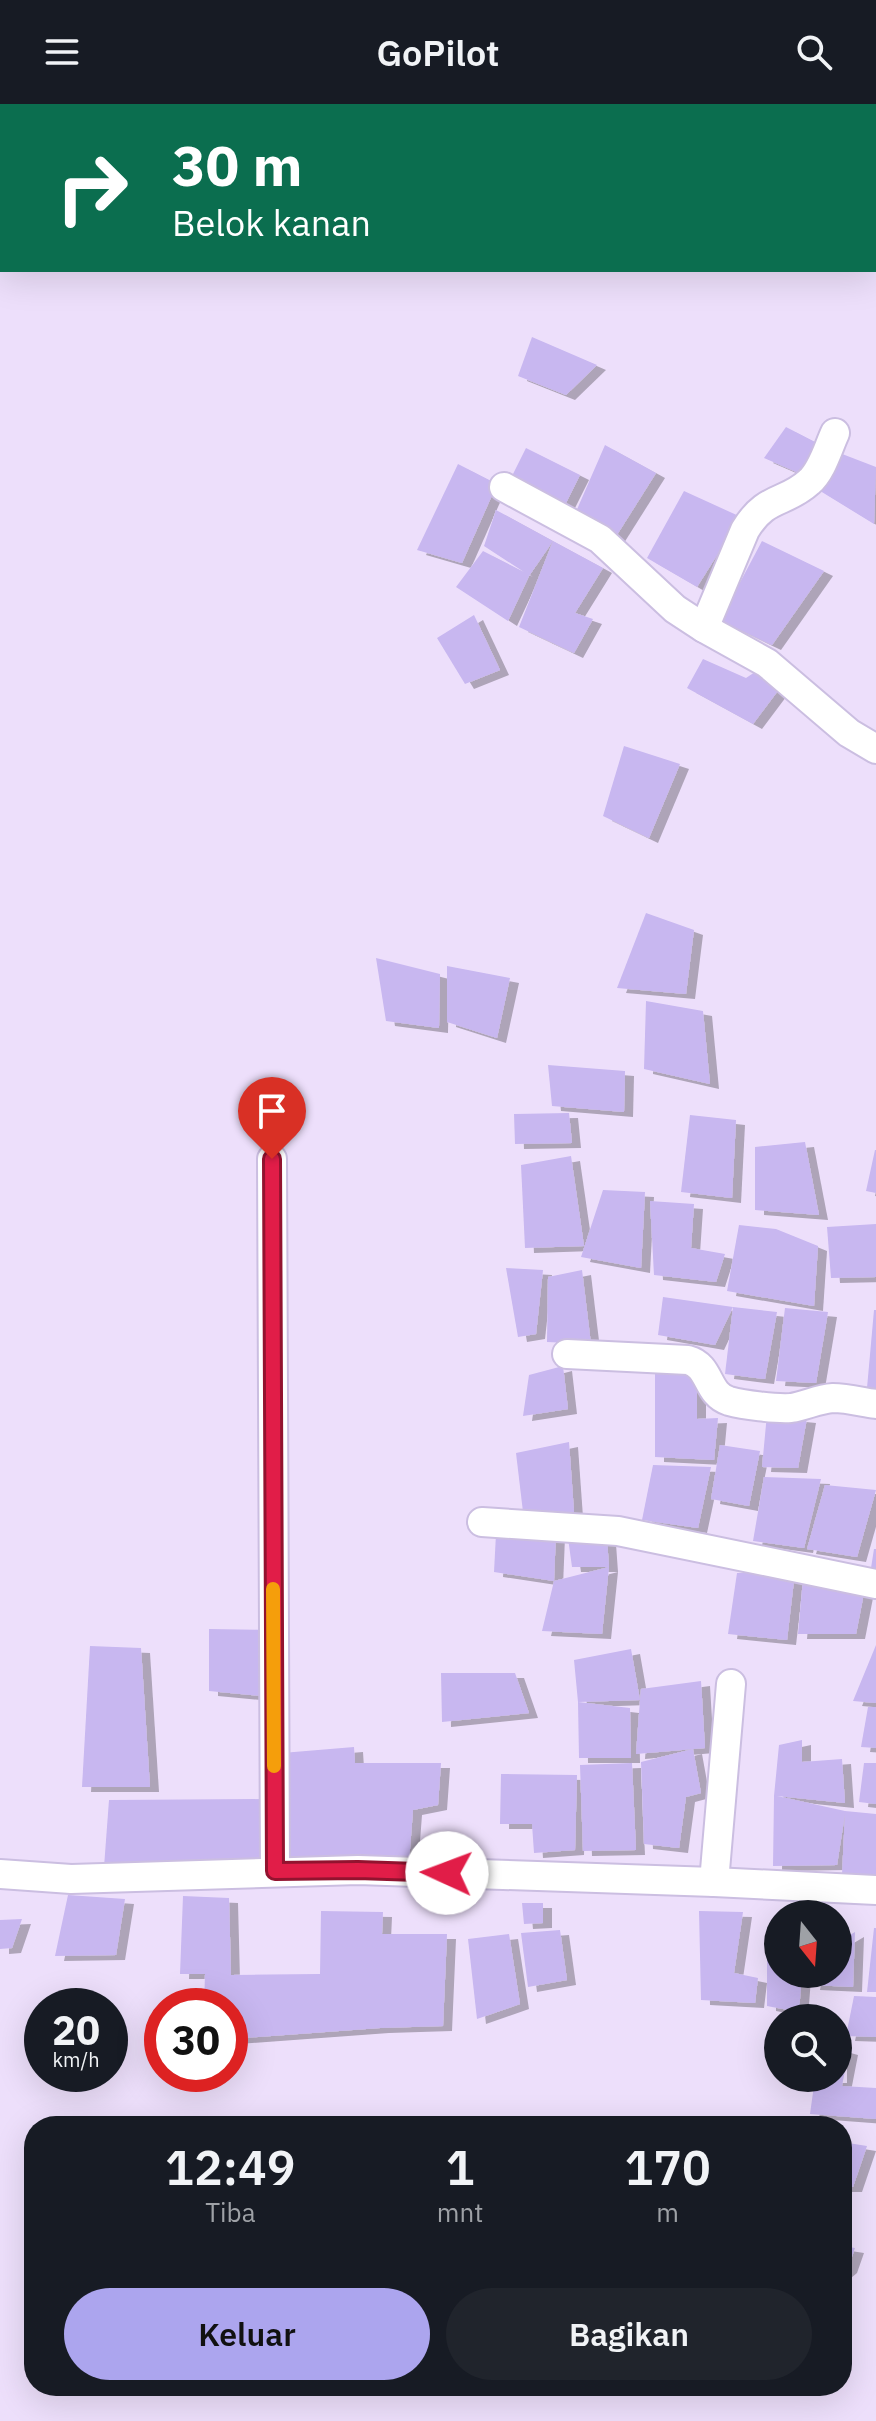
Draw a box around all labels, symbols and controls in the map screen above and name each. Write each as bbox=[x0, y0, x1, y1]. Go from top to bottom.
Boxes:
text: GoPilot bbox=[376, 29, 500, 76]
icon: menu bbox=[40, 30, 84, 74]
icon: search bbox=[792, 30, 836, 74]
text: 30 m bbox=[172, 129, 302, 201]
icon: right bbox=[40, 136, 144, 240]
text: Belok kanan bbox=[172, 199, 371, 246]
pin bbox=[238, 1077, 306, 1159]
icon: arrive bbox=[250, 1089, 294, 1133]
position arrow bbox=[405, 1831, 489, 1915]
north arrow bbox=[764, 1900, 852, 1988]
map controls bbox=[764, 1900, 852, 2092]
speed limit sign: 30 bbox=[144, 1988, 248, 2092]
text: 20 bbox=[52, 2004, 100, 2056]
button: search bbox=[764, 2004, 852, 2092]
text: km/h bbox=[52, 2046, 100, 2073]
text: 12:49 bbox=[165, 2136, 296, 2198]
text: 1 bbox=[446, 2136, 474, 2198]
text: 170 bbox=[624, 2136, 711, 2198]
text: Tiba bbox=[205, 2195, 256, 2229]
text: mnt bbox=[437, 2195, 483, 2229]
text: m bbox=[656, 2195, 679, 2229]
button: Keluar bbox=[64, 2288, 430, 2380]
button: Bagikan bbox=[446, 2288, 812, 2380]

